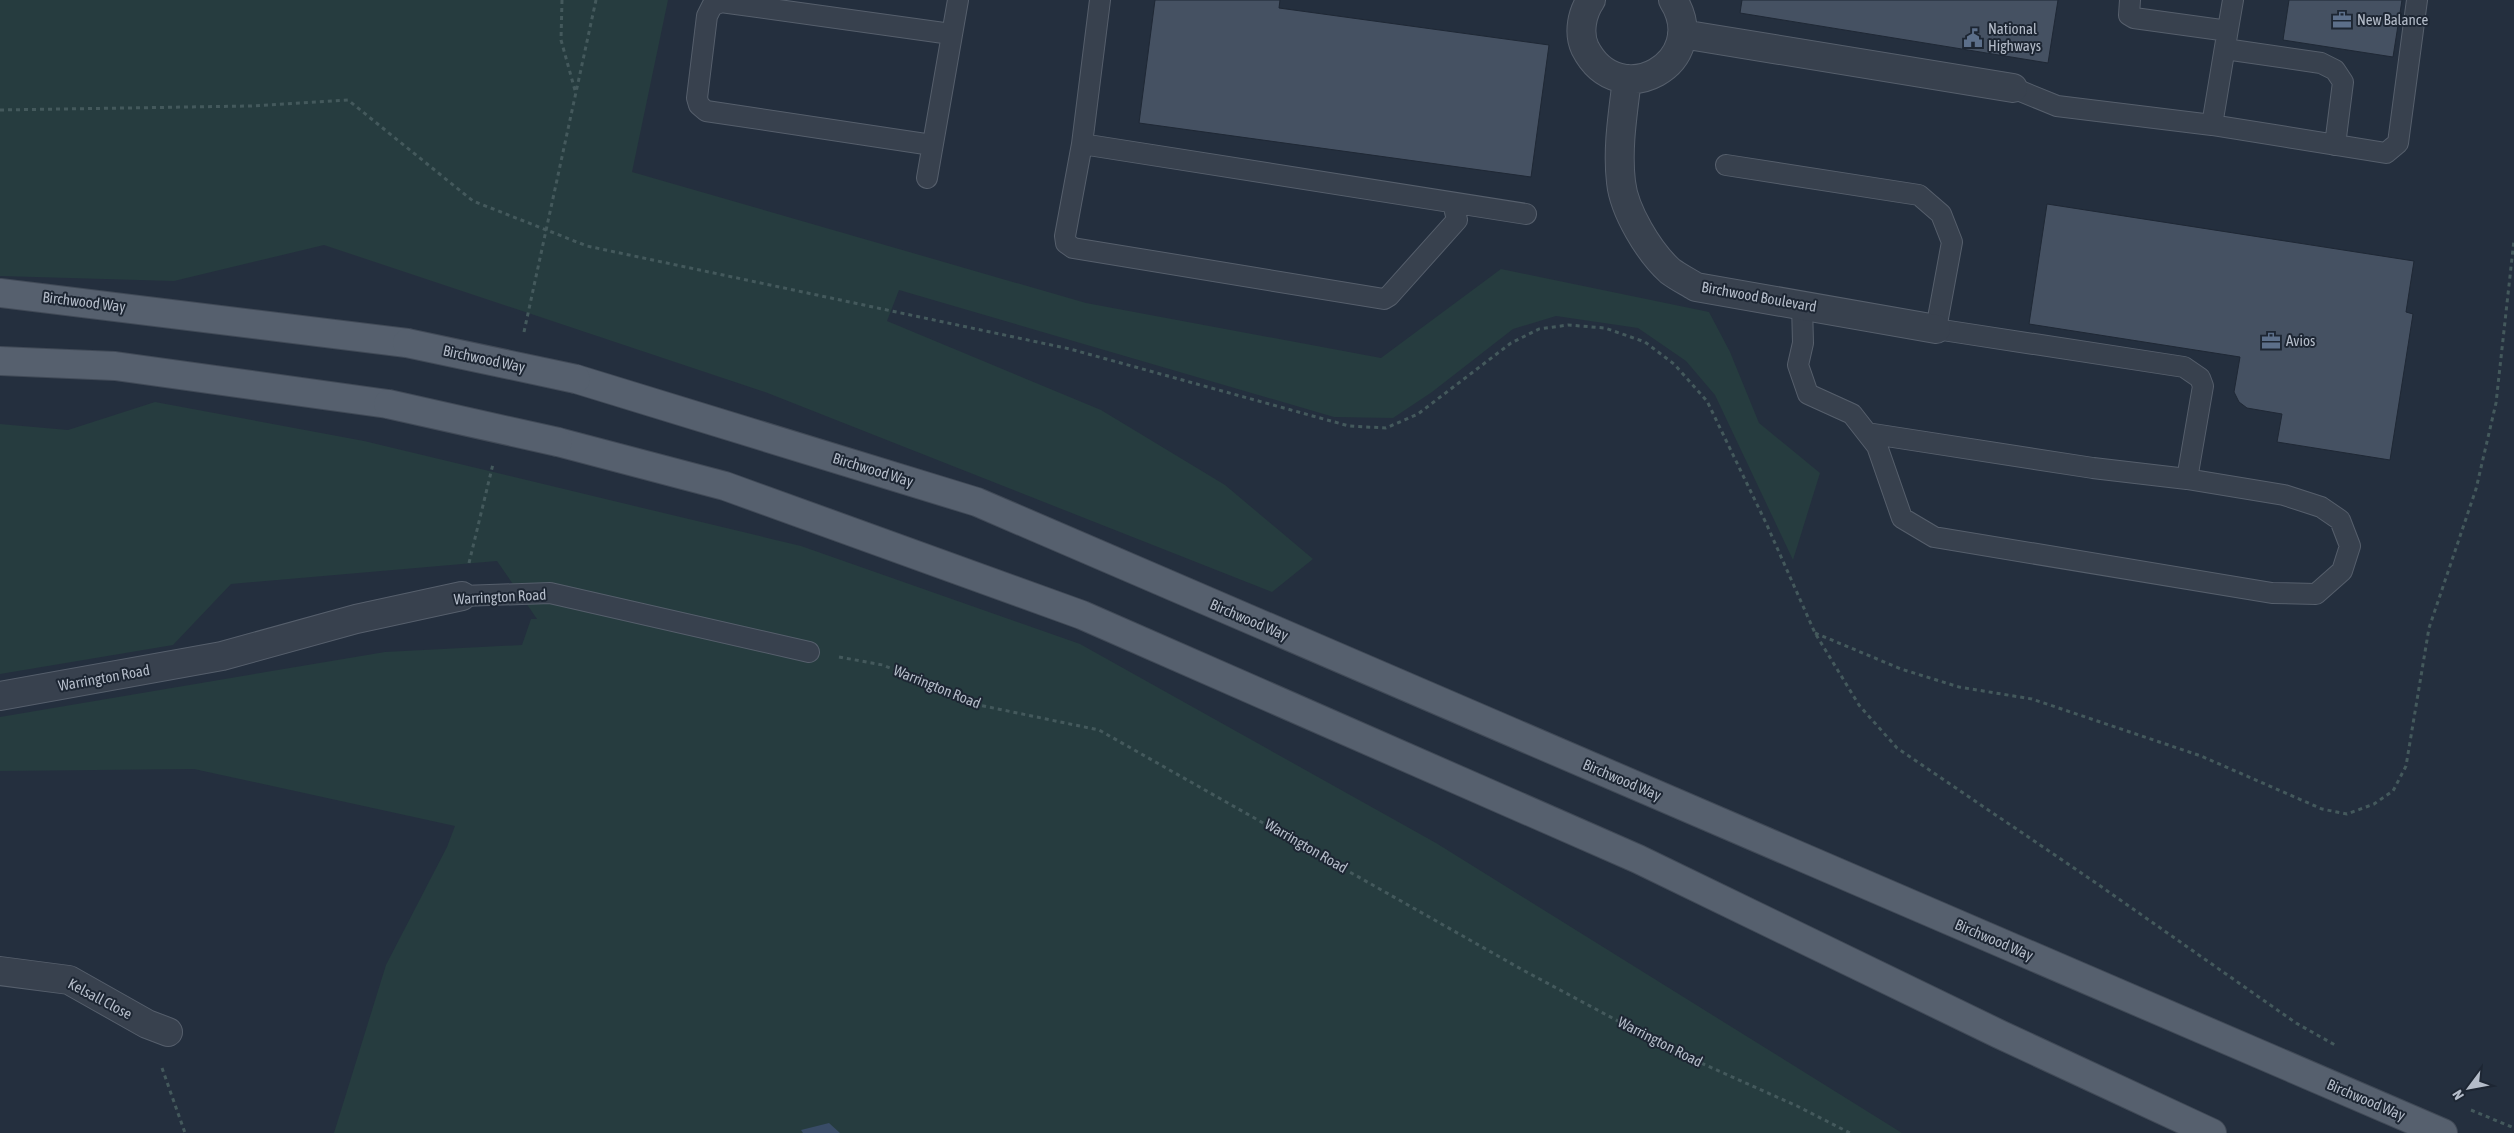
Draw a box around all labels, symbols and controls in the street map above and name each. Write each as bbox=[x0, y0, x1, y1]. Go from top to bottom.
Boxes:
office icon: New Balance bbox=[2331, 9, 2353, 31]
place label: New Balance bbox=[2357, 11, 2428, 28]
place label: National Highways bbox=[1988, 20, 2041, 54]
public building icon: National Highways bbox=[1962, 27, 1984, 49]
street label: Birchwood Boulevard bbox=[1700, 278, 1818, 315]
street label: Birchwood Way bbox=[42, 288, 127, 315]
office icon: Avios bbox=[2260, 330, 2282, 352]
place label: Avios bbox=[2286, 332, 2315, 349]
street label: Birchwood Way bbox=[442, 342, 527, 376]
street label: Birchwood Way bbox=[831, 449, 916, 490]
street label: Warrington Road bbox=[453, 586, 547, 607]
street label: Birchwood Way bbox=[1207, 595, 1291, 644]
street label: Warrington Road bbox=[57, 661, 151, 694]
street label: Warrington Road bbox=[891, 661, 983, 712]
street label: Birchwood Way bbox=[1580, 755, 1664, 804]
street label: Warrington Road bbox=[1262, 815, 1351, 876]
street label: Birchwood Way bbox=[1952, 915, 2036, 964]
street label: Kelsall Close bbox=[65, 975, 135, 1023]
street label: Warrington Road bbox=[1615, 1013, 1705, 1070]
north arrow bbox=[2444, 1063, 2494, 1113]
street label: Birchwood Way bbox=[2324, 1075, 2408, 1124]
text: N bbox=[2449, 1087, 2467, 1103]

